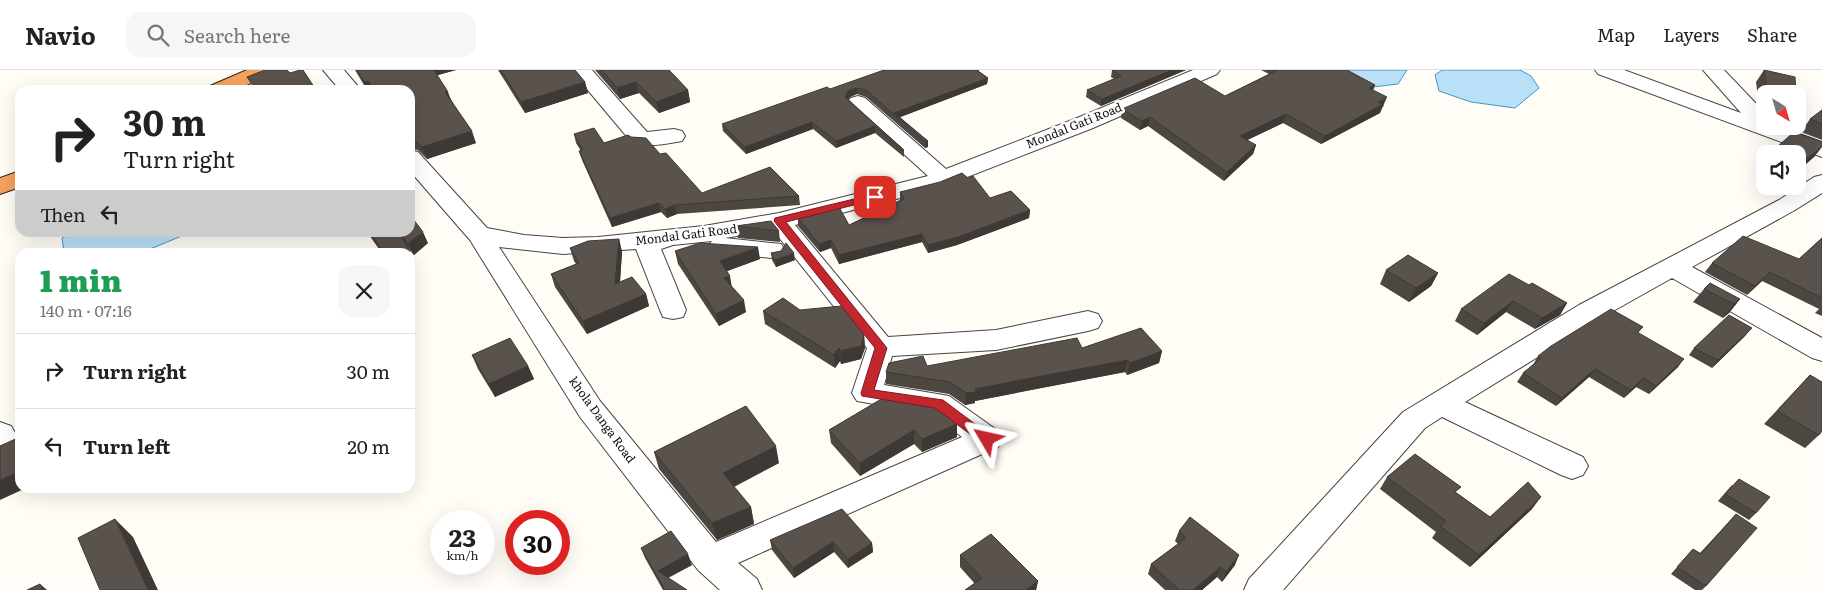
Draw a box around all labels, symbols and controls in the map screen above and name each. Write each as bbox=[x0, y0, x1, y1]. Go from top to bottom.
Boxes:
search box bbox=[126, 12, 476, 57]
text: Navio bbox=[25, 17, 96, 52]
icon: search bbox=[144, 21, 172, 49]
text: Search here bbox=[184, 21, 290, 49]
text: Map bbox=[1597, 21, 1635, 48]
text: Layers bbox=[1663, 21, 1719, 48]
text: Share bbox=[1747, 21, 1797, 48]
north arrow bbox=[1756, 85, 1806, 135]
map controls bbox=[1756, 85, 1806, 195]
text: 30 m bbox=[123, 95, 206, 147]
street label: Mondal Gati Road bbox=[1023, 97, 1125, 153]
icon: right bbox=[40, 105, 105, 170]
text: Turn right bbox=[123, 142, 235, 175]
button: sound bbox=[1756, 145, 1806, 195]
pin bbox=[854, 176, 896, 218]
icon: arrive bbox=[861, 183, 889, 211]
text: Then bbox=[40, 200, 86, 228]
icon: left bbox=[96, 200, 124, 228]
street label: Mondal Gati Road bbox=[634, 219, 738, 249]
text: 1 min bbox=[40, 257, 122, 301]
button: close bbox=[338, 265, 390, 317]
text: 140 m · 07:16 bbox=[40, 298, 132, 322]
icon: right bbox=[40, 357, 68, 385]
text: Turn right bbox=[83, 357, 187, 385]
text: 30 m bbox=[346, 357, 390, 385]
street label: khola Danga Road bbox=[565, 372, 641, 467]
position arrow bbox=[960, 412, 1012, 464]
icon: left bbox=[40, 432, 68, 460]
text: Turn left bbox=[83, 432, 170, 460]
text: 20 m bbox=[347, 432, 390, 460]
speed limit sign: 30 bbox=[505, 510, 570, 575]
text: 23 bbox=[449, 518, 476, 555]
text: km/h bbox=[447, 546, 478, 564]

